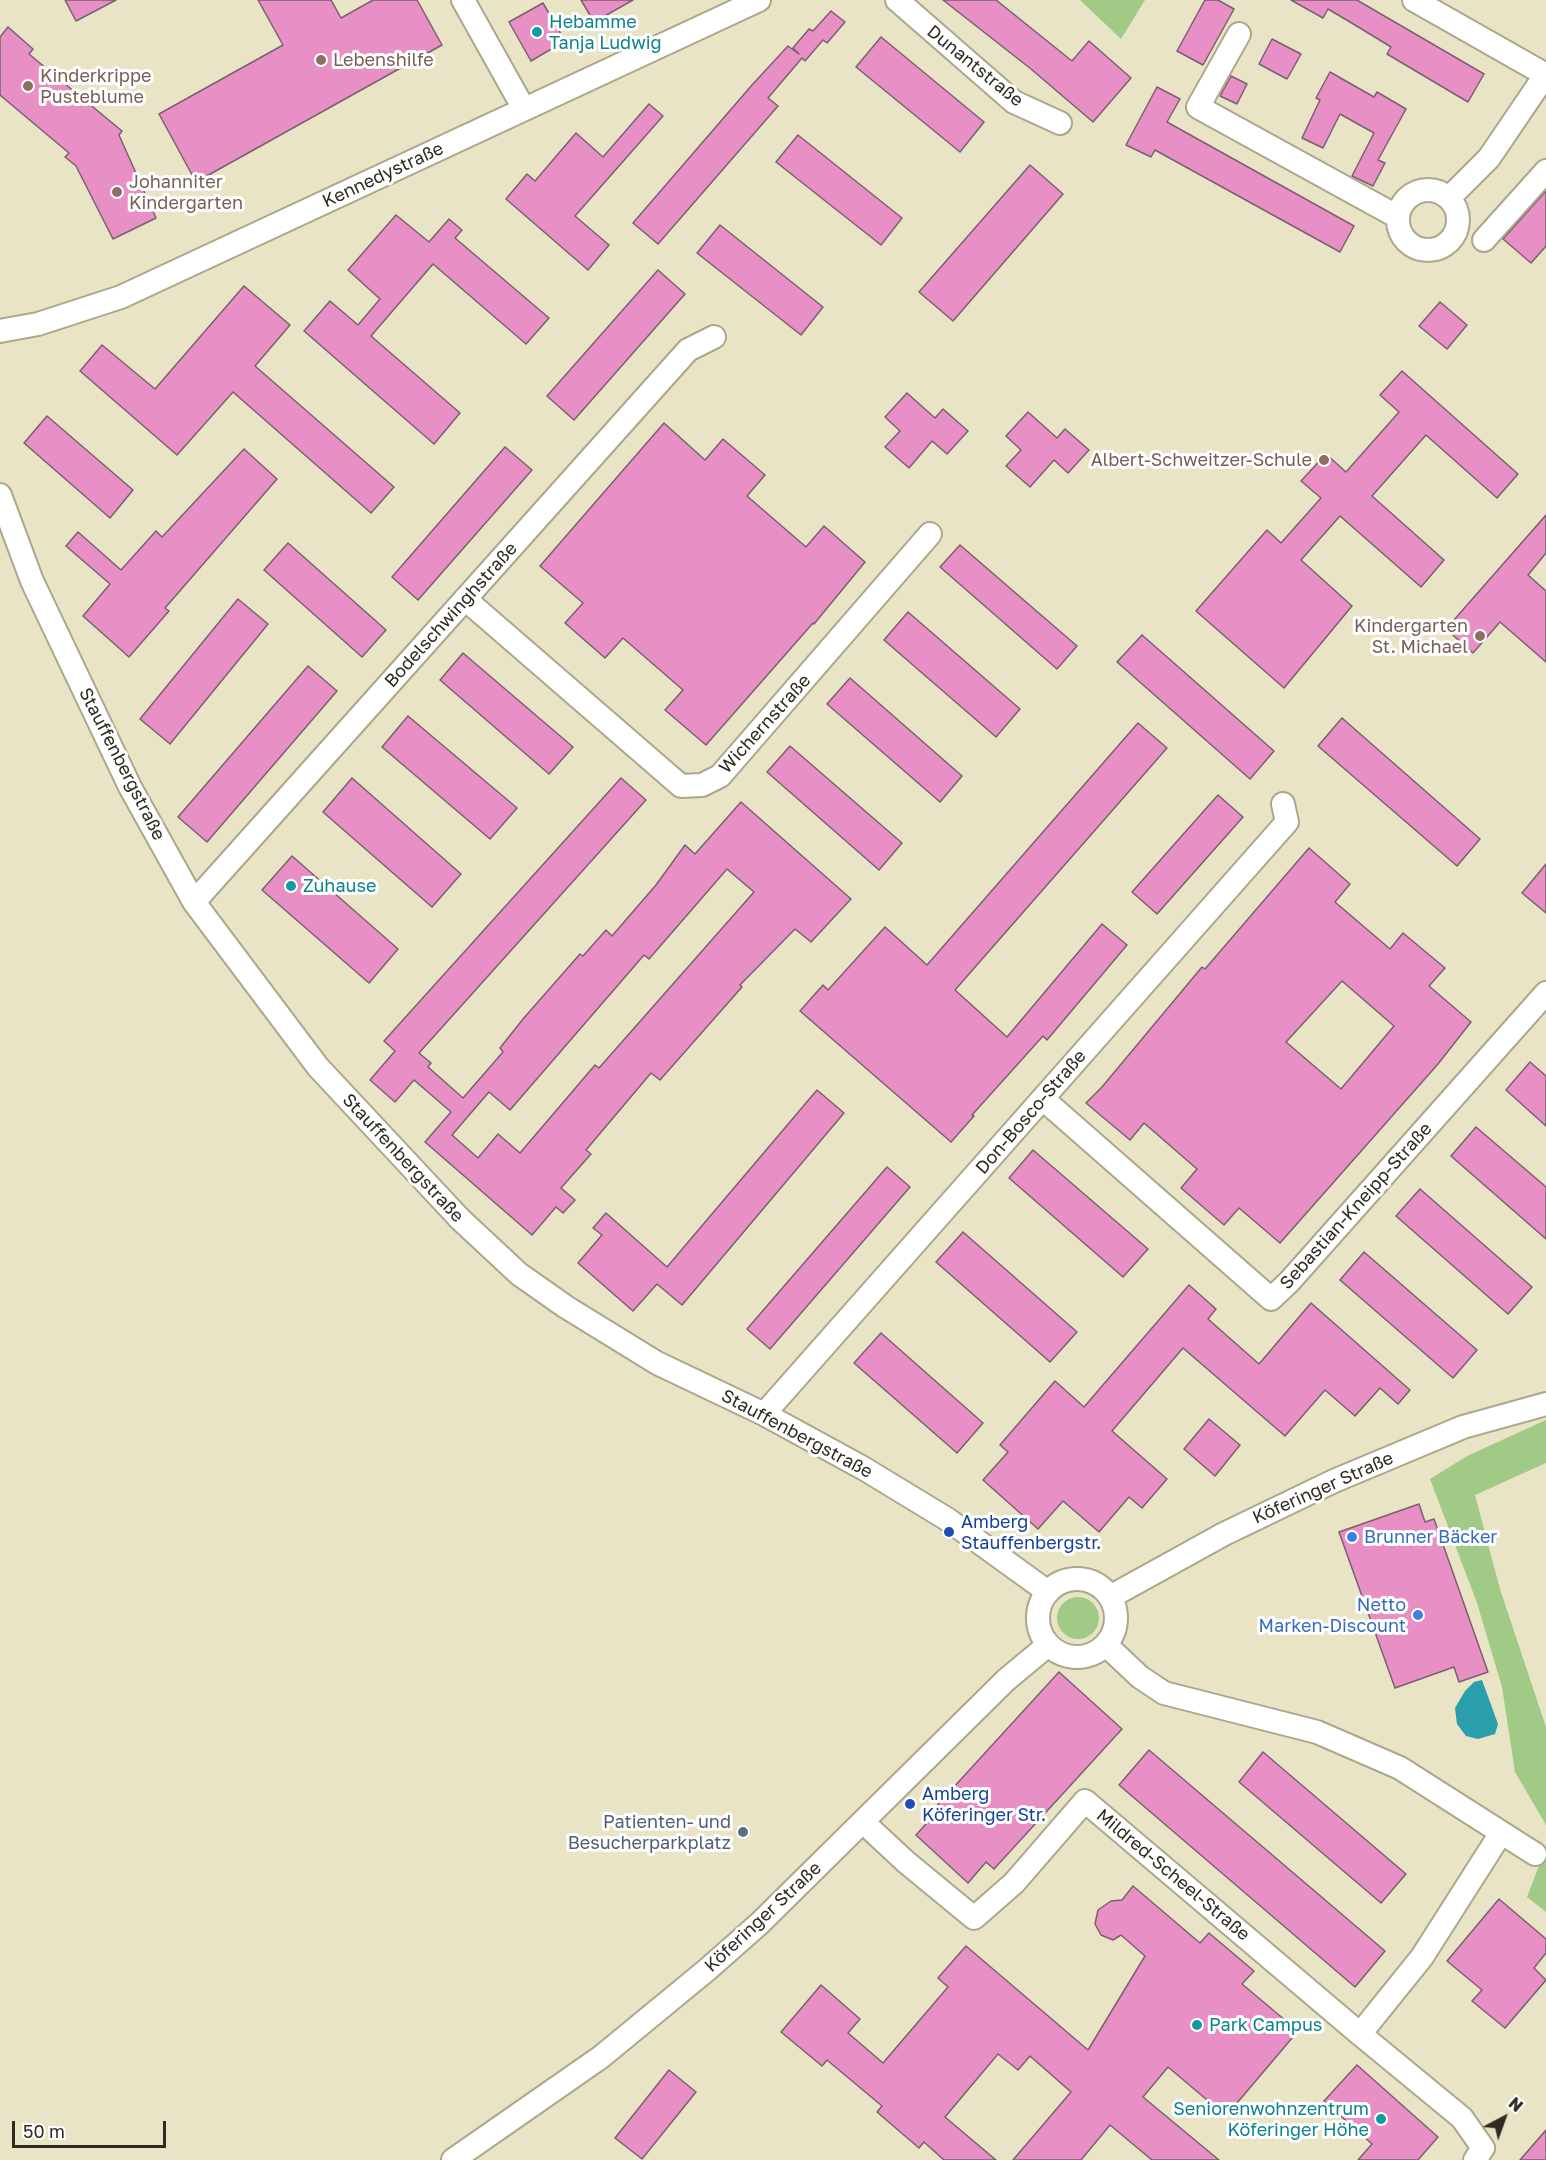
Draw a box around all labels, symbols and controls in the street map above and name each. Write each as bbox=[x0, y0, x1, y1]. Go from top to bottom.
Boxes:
place label: Hebamme Tanja Ludwig bbox=[549, 11, 662, 54]
street label: Dunantstraße bbox=[923, 21, 1027, 111]
marker: Hebamme Tanja Ludwig bbox=[530, 25, 544, 39]
place label: Lebenshilfe bbox=[333, 49, 434, 71]
marker: Lebenshilfe bbox=[314, 53, 328, 67]
place label: Kinderkrippe Pusteblume bbox=[40, 65, 151, 107]
marker: Kinderkrippe Pusteblume bbox=[21, 79, 35, 93]
street label: Kennedystraße bbox=[319, 138, 447, 212]
place label: Johanniter Kindergarten bbox=[129, 171, 243, 213]
marker: Johanniter Kindergarten bbox=[110, 185, 124, 199]
place label: Albert-Schweitzer-Schule bbox=[1091, 449, 1312, 471]
marker: Albert-Schweitzer-Schule bbox=[1317, 453, 1331, 467]
street label: Bodelschwinghstraße bbox=[380, 538, 522, 692]
place label: Kindergarten St. Michael bbox=[1354, 615, 1468, 658]
marker: Kindergarten St. Michael bbox=[1473, 629, 1487, 643]
street label: Wichernstraße bbox=[715, 670, 815, 778]
street label: Stauffenbergstraße bbox=[74, 684, 170, 844]
place label: Zuhause bbox=[303, 875, 376, 897]
marker: Zuhause bbox=[284, 879, 298, 893]
street label: Don-Bosco-Straße bbox=[971, 1046, 1091, 1178]
street label: Stauffenbergstraße bbox=[338, 1089, 468, 1227]
street label: Sebastian-Kneipp-Straße bbox=[1275, 1118, 1437, 1294]
street label: Stauffenbergstraße bbox=[718, 1385, 876, 1483]
street label: Köferinger Straße bbox=[1249, 1447, 1397, 1529]
place label: Amberg Stauffenbergstr. bbox=[961, 1511, 1101, 1553]
marker: Amberg Stauffenbergstr. bbox=[942, 1525, 956, 1539]
place label: Brunner Bäcker bbox=[1364, 1526, 1497, 1548]
marker: Brunner Bäcker bbox=[1345, 1530, 1359, 1544]
place label: Netto Marken-Discount bbox=[1259, 1594, 1406, 1636]
marker: Netto Marken-Discount bbox=[1411, 1608, 1425, 1622]
place label: Amberg Köferinger Str. bbox=[922, 1783, 1046, 1826]
marker: Amberg Köferinger Str. bbox=[903, 1797, 917, 1811]
street label: Mildred-Scheel-Straße bbox=[1092, 1805, 1254, 1945]
place label: Patienten- und Besucherparkplatz bbox=[568, 1811, 731, 1854]
marker: Patienten- und Besucherparkplatz bbox=[736, 1825, 750, 1839]
street label: Köferinger Straße bbox=[700, 1857, 826, 1977]
place label: Park Campus bbox=[1209, 2014, 1322, 2036]
marker: Park Campus bbox=[1190, 2018, 1204, 2032]
north arrow bbox=[1474, 2088, 1534, 2148]
text: N bbox=[1505, 2093, 1527, 2116]
place label: Seniorenwohnzentrum Köferinger Höhe bbox=[1173, 2098, 1369, 2140]
scale bar bbox=[15, 2109, 170, 2147]
marker: Seniorenwohnzentrum Köferinger Höhe bbox=[1374, 2112, 1388, 2126]
text: 50 m bbox=[23, 2120, 65, 2142]

